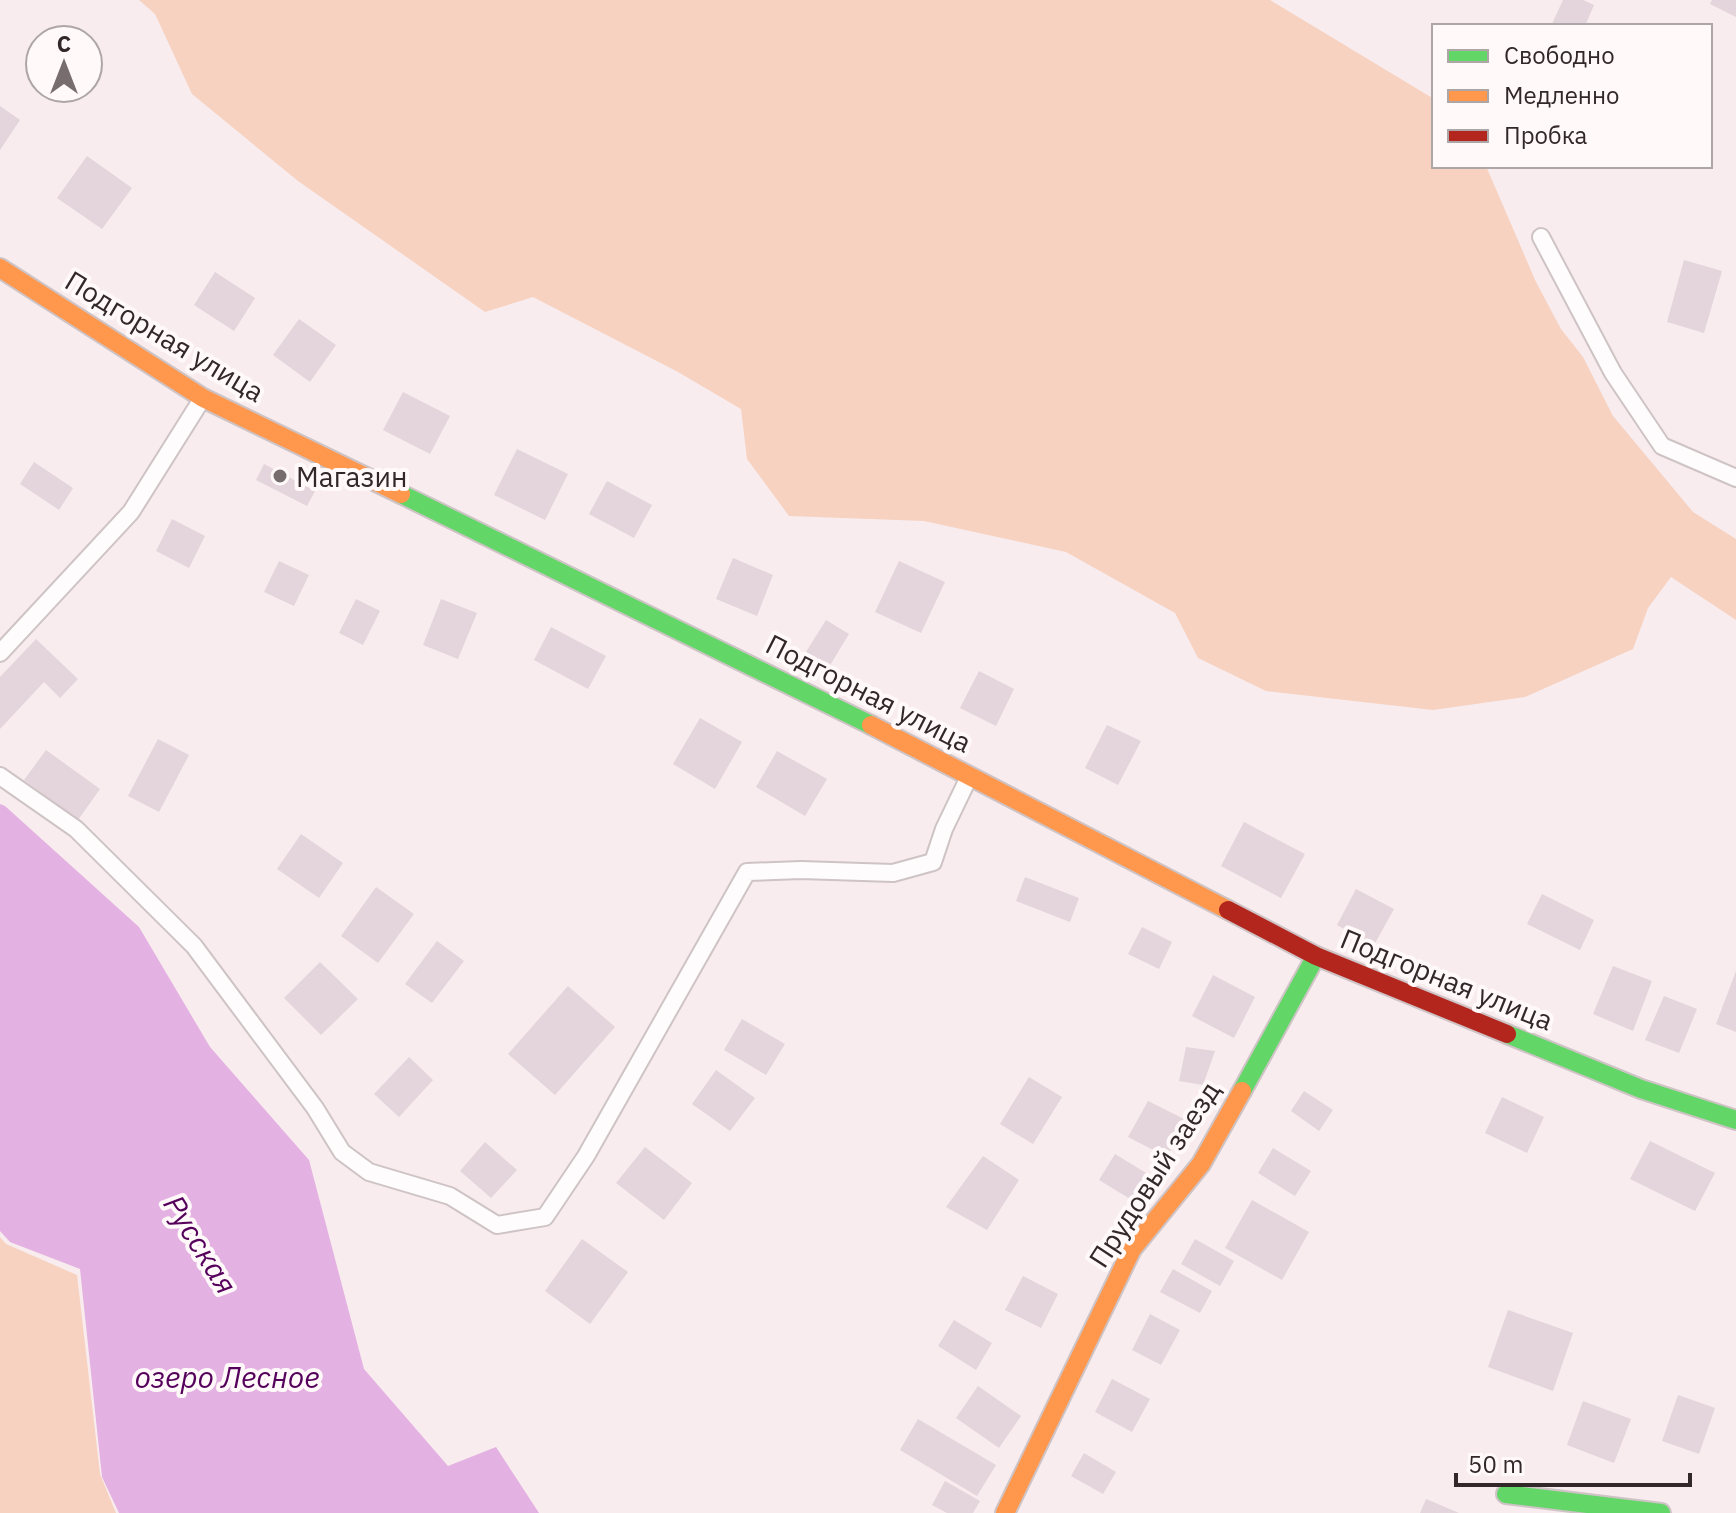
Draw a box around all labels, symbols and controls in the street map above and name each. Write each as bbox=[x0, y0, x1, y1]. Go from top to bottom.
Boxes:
north arrow bbox=[24, 24, 104, 104]
legend bbox=[1432, 24, 1712, 168]
text: С bbox=[57, 29, 71, 58]
text: Свободно bbox=[1504, 39, 1615, 71]
text: Медленно bbox=[1504, 79, 1620, 111]
text: Пробка bbox=[1504, 119, 1588, 151]
street label: Подгорная улица bbox=[59, 262, 271, 410]
place label: Магазин bbox=[296, 458, 407, 495]
marker: Магазин bbox=[271, 467, 289, 485]
street label: Подгорная улица bbox=[760, 625, 978, 761]
street label: Подгорная улица bbox=[1335, 920, 1559, 1038]
street label: Прудовый заезд bbox=[1080, 1074, 1228, 1274]
water label: Русская bbox=[155, 1187, 247, 1301]
water label: озеро Лесное bbox=[134, 1357, 320, 1396]
scale bar bbox=[1456, 1437, 1690, 1487]
text: 50 m bbox=[1468, 1448, 1523, 1480]

